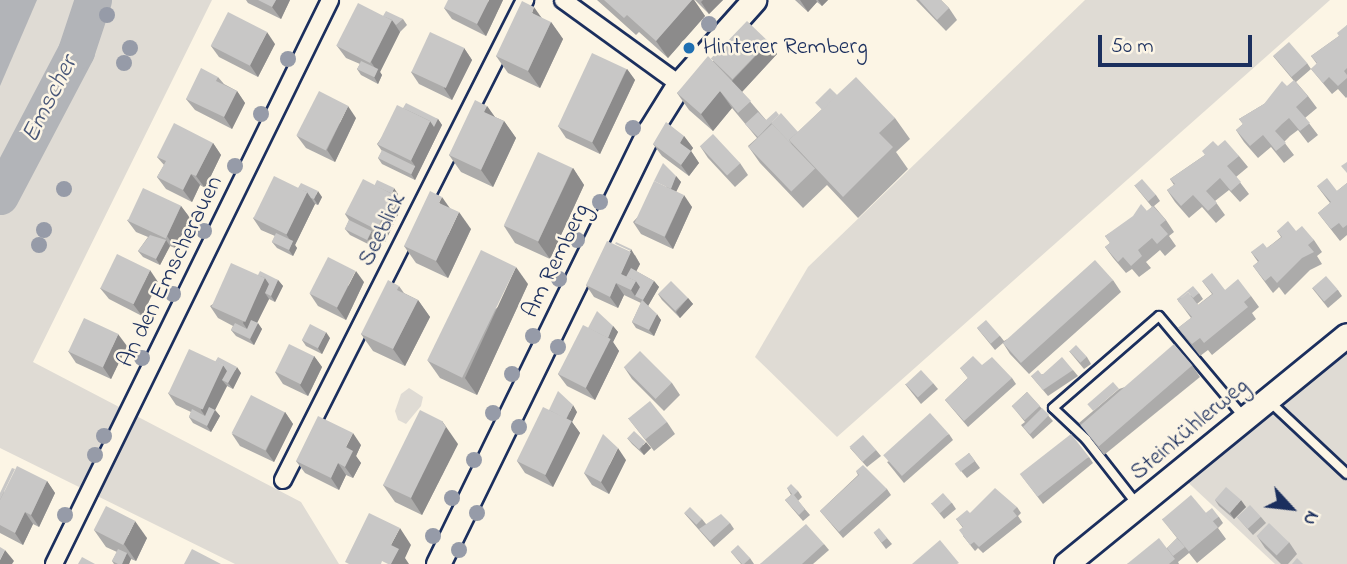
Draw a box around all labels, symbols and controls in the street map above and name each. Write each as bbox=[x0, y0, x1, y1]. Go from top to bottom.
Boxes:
scale bar bbox=[1102, 21, 1256, 65]
text: 50 m bbox=[1111, 32, 1154, 62]
place label: Hinterer Remberg bbox=[703, 34, 868, 62]
marker: Hinterer Remberg bbox=[681, 40, 697, 56]
water label: Emscher bbox=[16, 52, 86, 148]
street label: An den Emscherauen bbox=[112, 172, 230, 372]
street label: Seeblick bbox=[353, 188, 413, 272]
street label: Am Remberg bbox=[517, 199, 597, 323]
street label: Steinkühlerweg bbox=[1125, 372, 1255, 488]
north arrow bbox=[1256, 473, 1326, 543]
text: N bbox=[1295, 506, 1325, 530]

